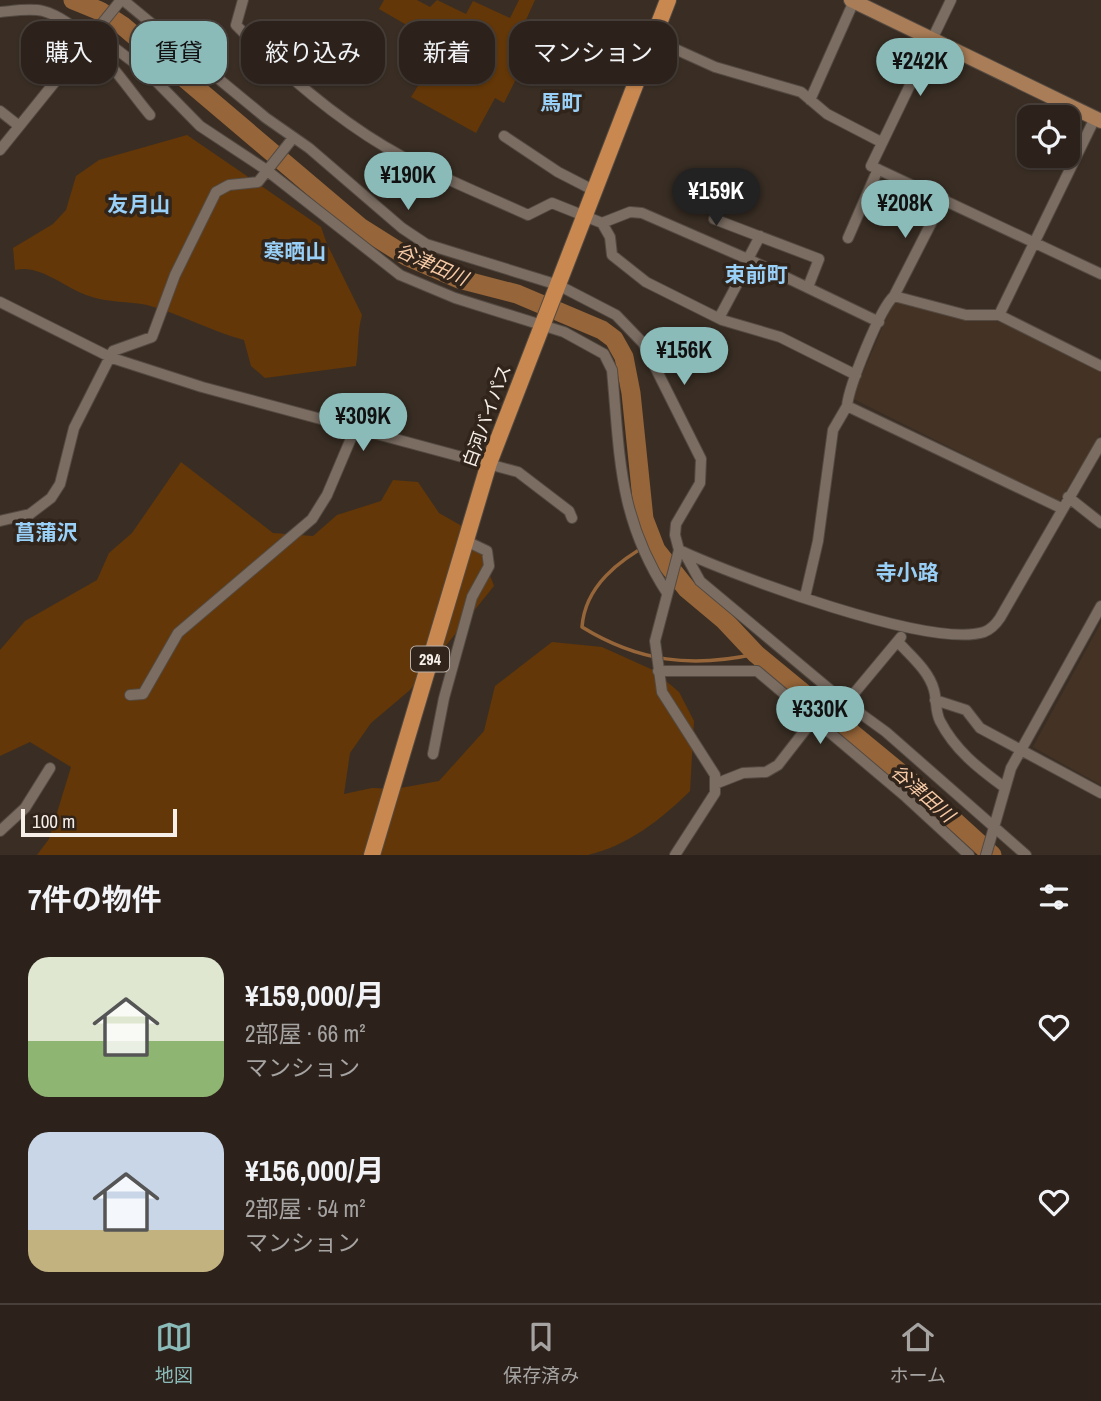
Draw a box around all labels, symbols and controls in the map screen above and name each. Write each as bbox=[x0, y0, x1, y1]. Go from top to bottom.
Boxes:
chip: 購入 bbox=[21, 21, 117, 84]
chip: 賃貸 bbox=[131, 21, 227, 84]
chip: 絞り込み bbox=[241, 21, 385, 84]
chip: 新着 bbox=[399, 21, 495, 84]
chip: マンション bbox=[509, 21, 677, 84]
pin: ¥242K bbox=[871, 38, 969, 98]
text: ¥242K bbox=[892, 45, 948, 76]
district label: 馬町 bbox=[540, 88, 582, 117]
map controls bbox=[1017, 105, 1080, 168]
button: locate bbox=[1017, 105, 1080, 168]
pin: ¥190K bbox=[359, 152, 457, 212]
text: ¥190K bbox=[380, 159, 436, 190]
pin: ¥159K bbox=[667, 168, 765, 228]
text: ¥159K bbox=[688, 175, 744, 206]
pin: ¥208K bbox=[856, 180, 954, 240]
text: ¥208K bbox=[877, 187, 933, 218]
district label: 友月山 bbox=[108, 190, 171, 219]
district label: 寒晒山 bbox=[264, 237, 327, 266]
water label: 谷津田川 bbox=[392, 237, 474, 292]
district label: 束前町 bbox=[725, 260, 788, 289]
pin: ¥156K bbox=[635, 328, 733, 387]
text: ¥156K bbox=[656, 334, 712, 365]
street label: 白河バイパス bbox=[456, 361, 517, 471]
pin: ¥309K bbox=[314, 393, 412, 453]
text: ¥309K bbox=[335, 400, 391, 431]
district label: 菖蒲沢 bbox=[15, 518, 78, 547]
district label: 寺小路 bbox=[876, 558, 939, 587]
road number: 294 bbox=[411, 646, 449, 672]
pin: ¥330K bbox=[771, 686, 869, 746]
text: ¥330K bbox=[792, 693, 848, 724]
water label: 谷津田川 bbox=[886, 758, 962, 829]
scale bar bbox=[21, 806, 177, 838]
text: 100 m bbox=[32, 808, 75, 834]
icon: filters bbox=[1035, 878, 1073, 916]
text: 7件の物件 bbox=[28, 879, 162, 919]
text: ¥159,000/月 bbox=[245, 975, 384, 1015]
icon: home bbox=[84, 985, 168, 1069]
icon: heart bbox=[1035, 1008, 1073, 1046]
text: 2部屋 · 66 m² bbox=[245, 1018, 365, 1049]
text: マンション bbox=[245, 1052, 360, 1083]
text: ¥156,000/月 bbox=[245, 1150, 384, 1190]
icon: home bbox=[84, 1160, 168, 1244]
icon: heart bbox=[1035, 1183, 1073, 1221]
text: 2部屋 · 54 m² bbox=[245, 1193, 365, 1224]
text: マンション bbox=[245, 1227, 360, 1258]
tab: 地図 bbox=[155, 1318, 193, 1388]
tab: 保存済み bbox=[503, 1318, 579, 1388]
tab: ホーム bbox=[889, 1318, 946, 1388]

